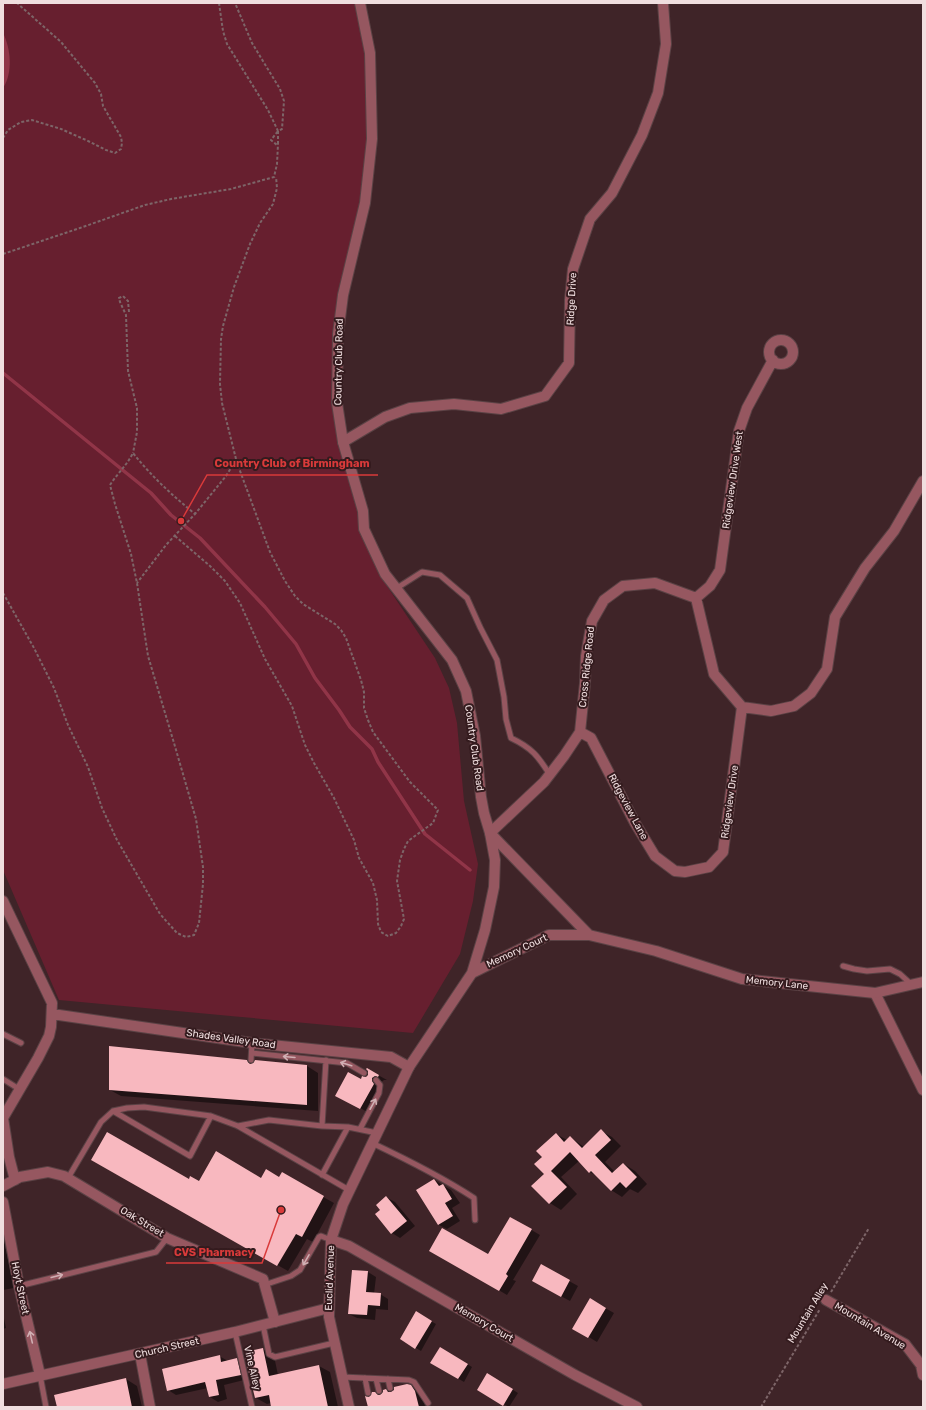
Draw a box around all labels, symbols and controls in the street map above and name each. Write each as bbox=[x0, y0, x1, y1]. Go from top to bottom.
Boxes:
street label: Ridge Drive bbox=[565, 272, 579, 326]
street label: Country Club Road bbox=[332, 318, 346, 406]
street label: Ridgeview Drive West bbox=[720, 430, 746, 530]
callout: Country Club of Birmingham bbox=[207, 452, 378, 475]
text: Country Club of Birmingham bbox=[214, 457, 370, 470]
street label: Cross Ridge Road bbox=[577, 626, 597, 708]
street label: Country Club Road bbox=[462, 704, 486, 792]
street label: Ridgeview Drive bbox=[719, 764, 741, 839]
street label: Ridgeview Lane bbox=[606, 772, 651, 842]
street label: Memory Court bbox=[485, 932, 549, 970]
street label: Memory Lane bbox=[745, 974, 809, 992]
street label: Shades Valley Road bbox=[186, 1027, 276, 1051]
one-way arrow bbox=[283, 1053, 296, 1060]
one-way arrow bbox=[339, 1060, 352, 1067]
one-way arrow bbox=[370, 1099, 378, 1111]
street label: Oak Street bbox=[118, 1204, 166, 1240]
callout: CVS Pharmacy bbox=[166, 1240, 262, 1263]
street label: Euclid Avenue bbox=[323, 1245, 337, 1311]
text: CVS Pharmacy bbox=[174, 1246, 254, 1259]
one-way arrow bbox=[302, 1253, 310, 1265]
street label: Hoyt Street bbox=[9, 1261, 31, 1315]
one-way arrow bbox=[50, 1272, 63, 1280]
street label: Mountain Alley bbox=[785, 1280, 831, 1345]
street label: Mountain Avenue bbox=[832, 1300, 908, 1352]
street label: Memory Court bbox=[453, 1301, 516, 1345]
one-way arrow bbox=[26, 1331, 34, 1344]
street label: Church Street bbox=[134, 1335, 200, 1361]
street label: Vine Alley bbox=[241, 1345, 263, 1392]

